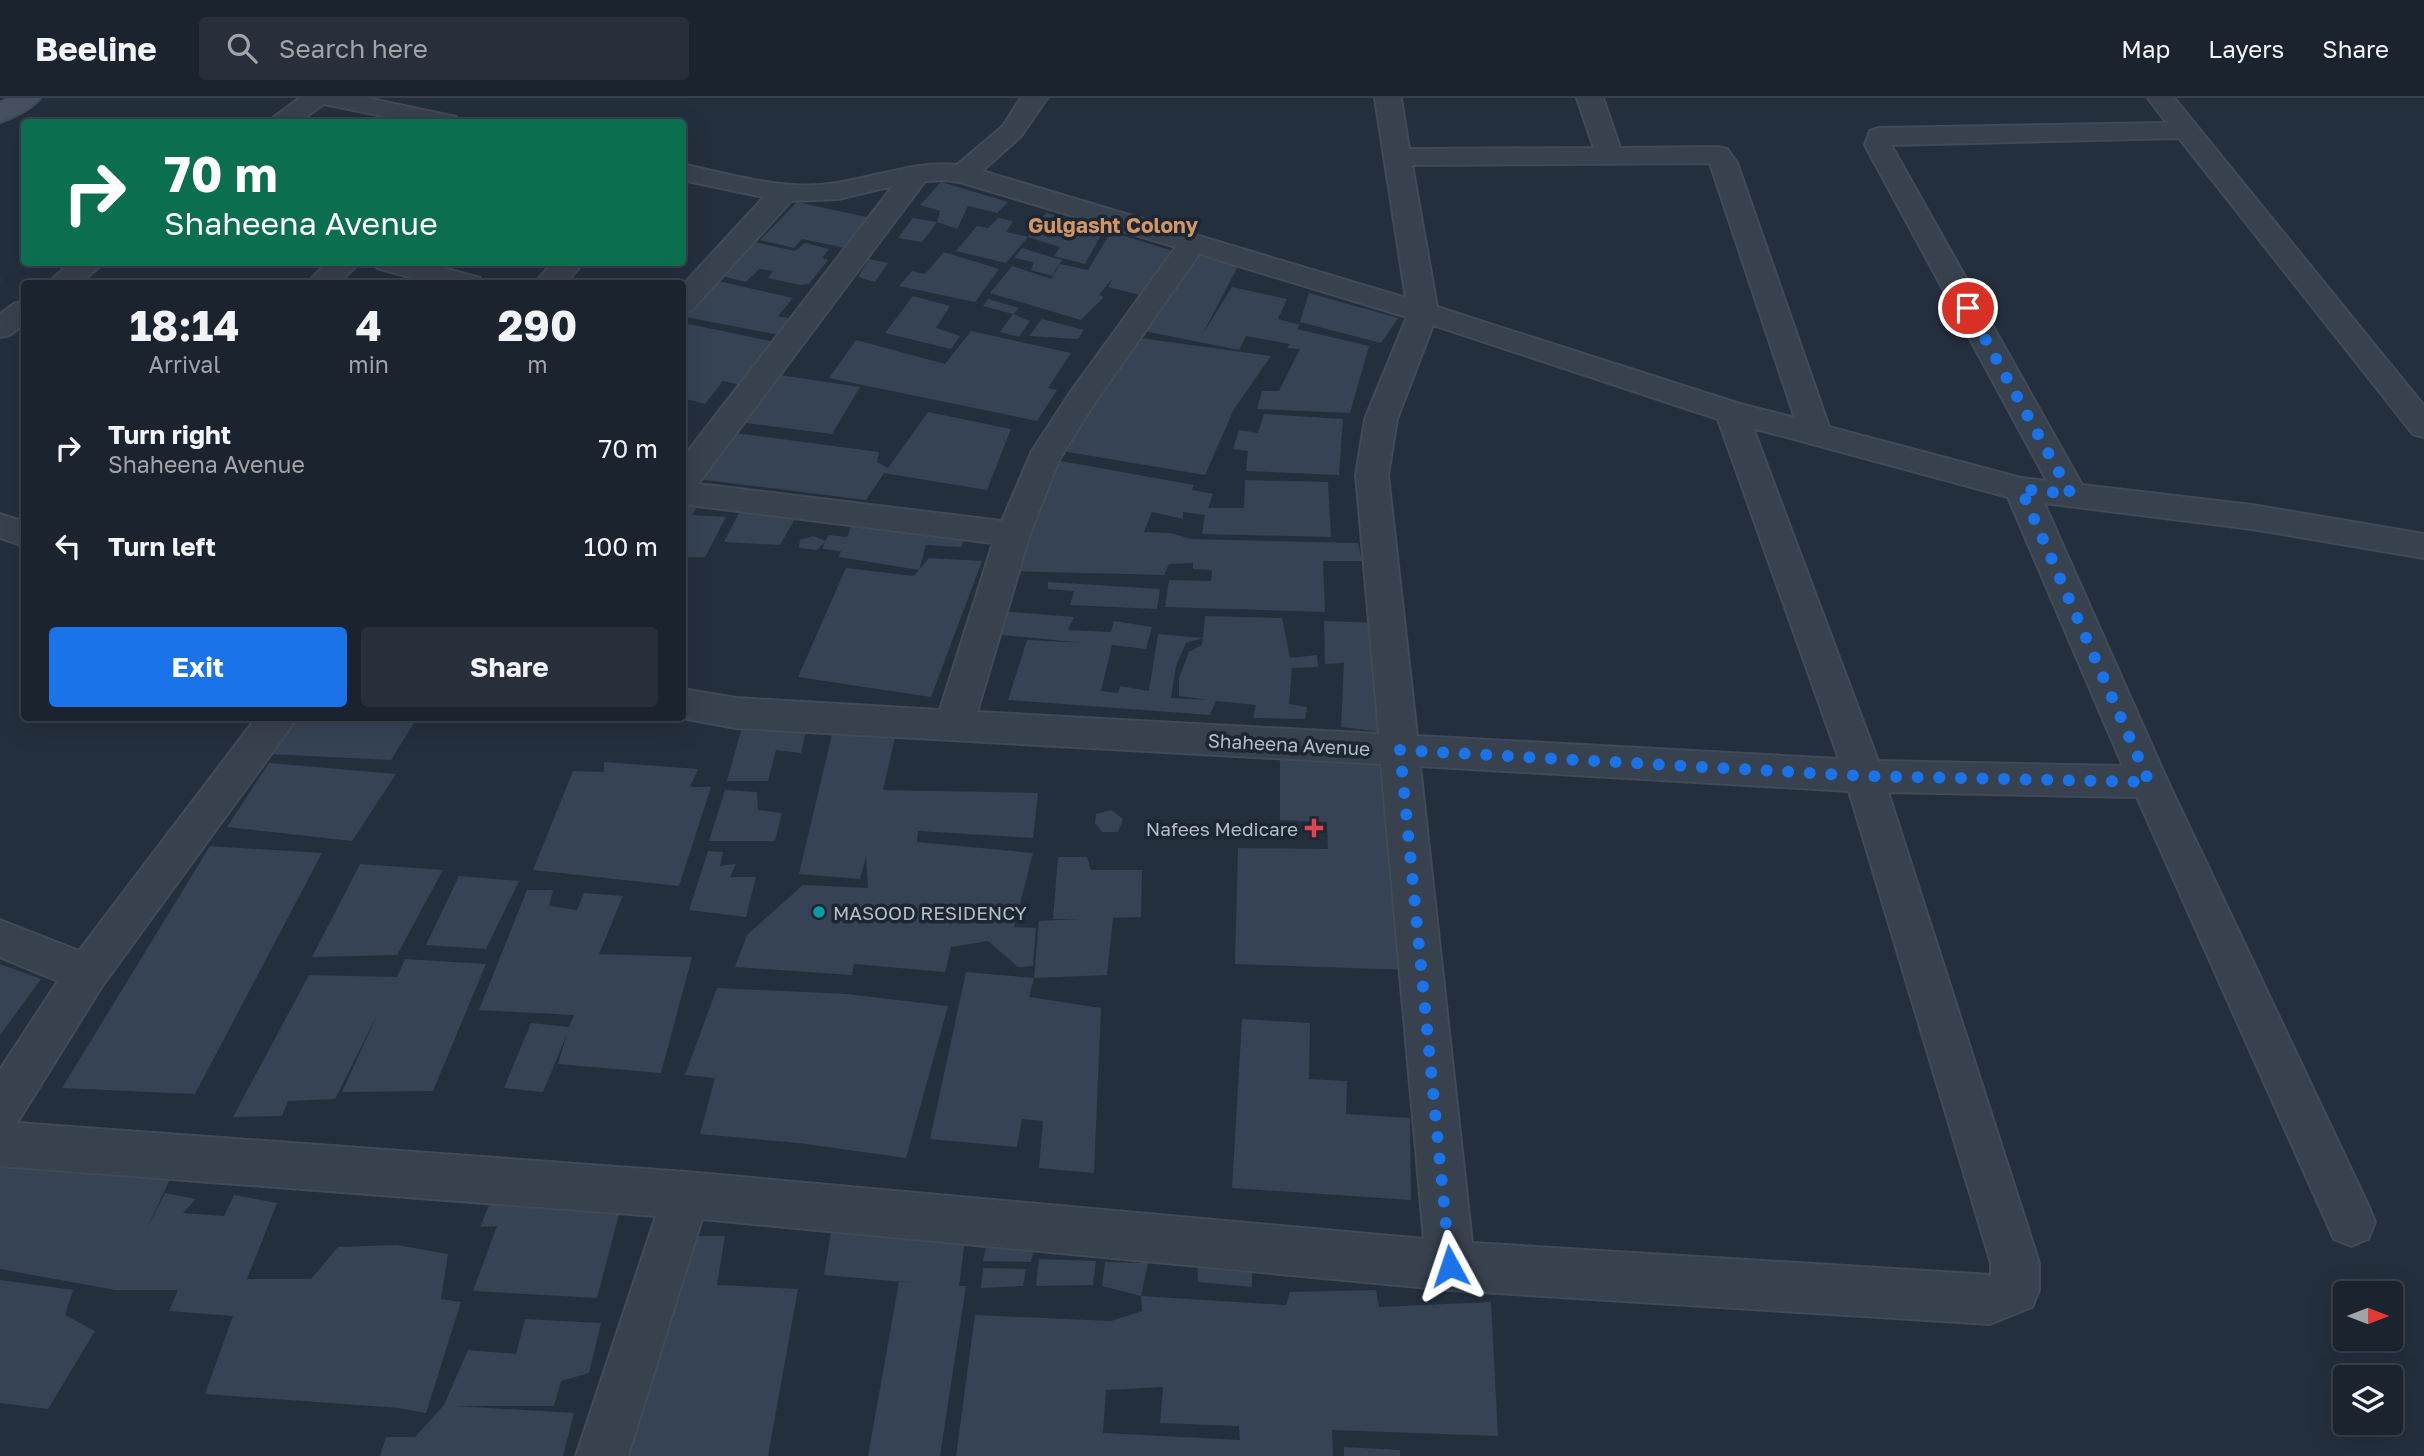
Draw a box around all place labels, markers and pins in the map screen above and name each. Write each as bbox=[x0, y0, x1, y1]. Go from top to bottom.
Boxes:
pin bbox=[1938, 278, 1998, 338]
place label: Nafees Medicare bbox=[1146, 817, 1298, 840]
marker: Nafees Medicare bbox=[1304, 818, 1324, 838]
place label: MASOOD RESIDENCY bbox=[833, 901, 1027, 924]
marker: MASOOD RESIDENCY bbox=[811, 904, 827, 920]

